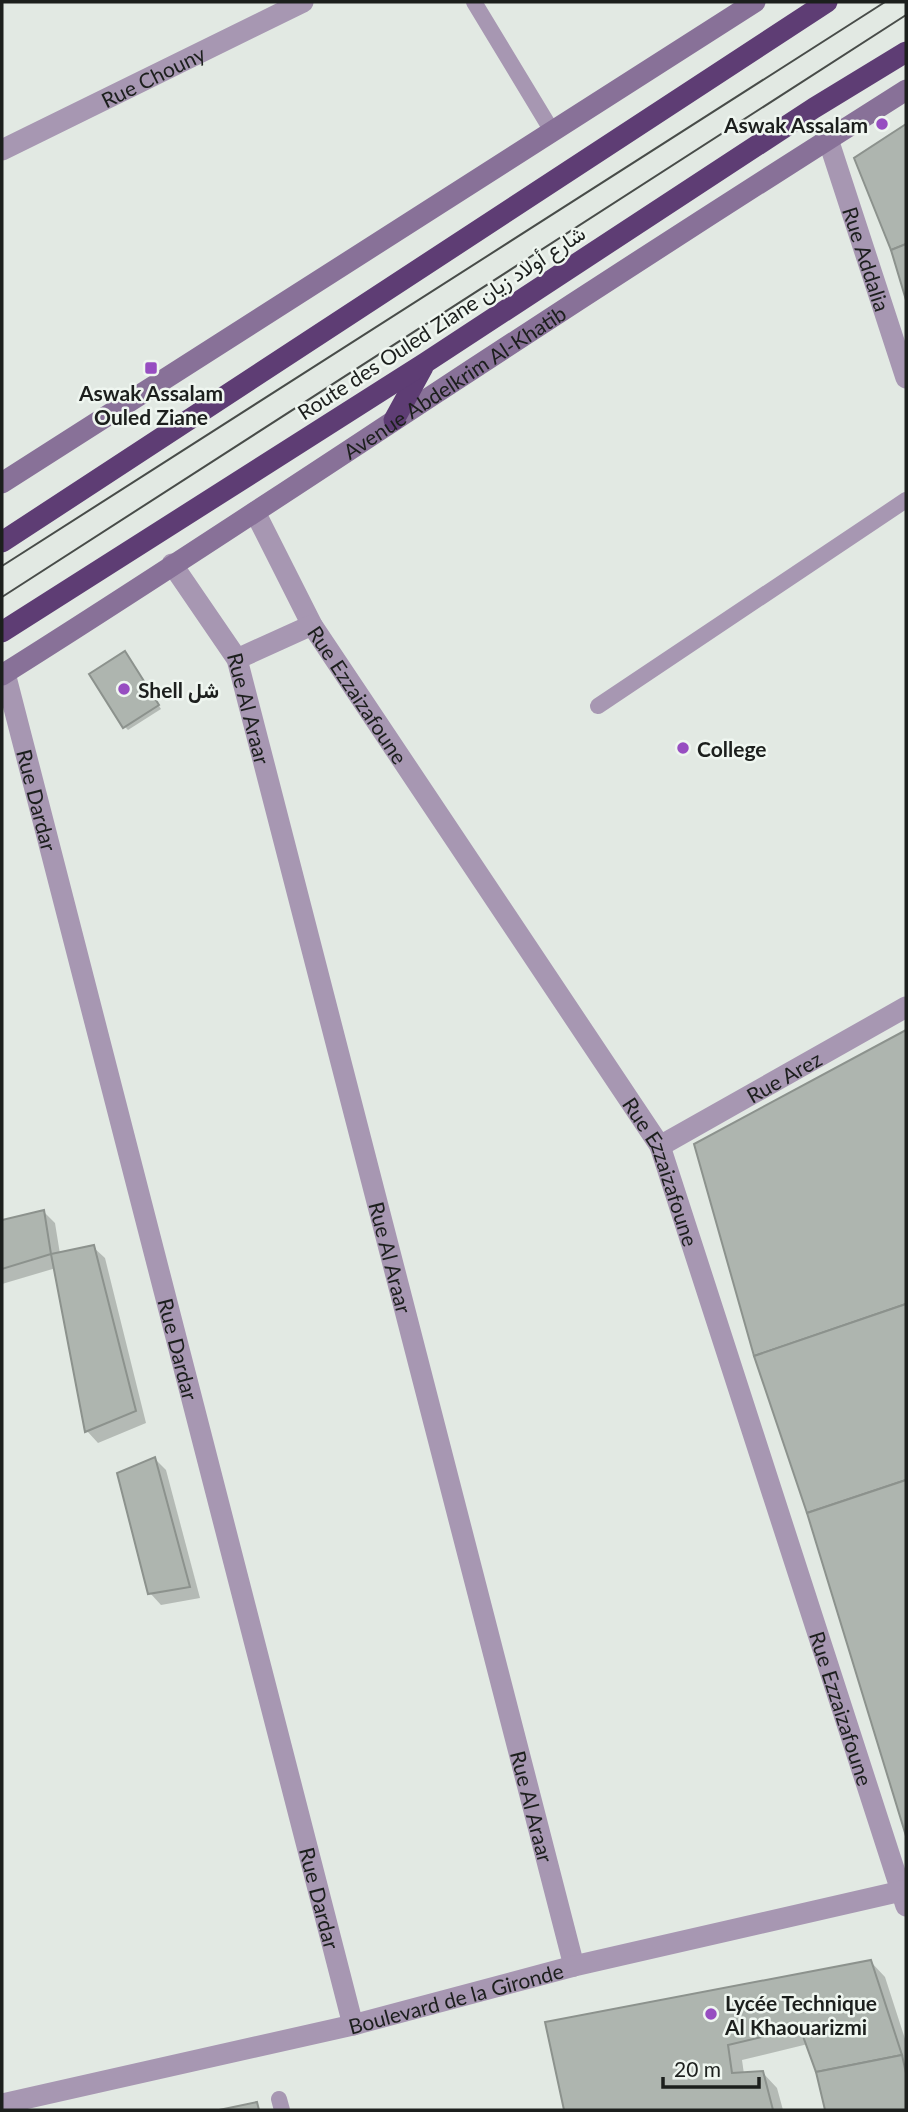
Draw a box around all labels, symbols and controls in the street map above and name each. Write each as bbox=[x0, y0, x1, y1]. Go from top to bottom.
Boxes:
street label: Rue Chouny bbox=[97, 40, 209, 112]
place label: Aswak Assalam bbox=[723, 112, 868, 137]
marker: Aswak Assalam bbox=[874, 116, 890, 132]
street label: Rue Addalia bbox=[838, 203, 896, 314]
street label: Route des Ouled Ziane شارع أولاد زيان bbox=[293, 220, 591, 427]
street label: Avenue Abdelkrim Al-Khatib bbox=[338, 299, 570, 463]
marker: Aswak Assalam Ouled Ziane bbox=[143, 360, 159, 376]
place label: Aswak Assalam Ouled Ziane bbox=[78, 380, 223, 429]
street label: Rue Ezzaizafoune bbox=[303, 621, 413, 768]
street label: Rue Al Araar bbox=[223, 650, 276, 767]
place label: Shell شل bbox=[138, 677, 219, 703]
marker: Shell شل bbox=[116, 681, 132, 697]
place label: College bbox=[697, 736, 767, 761]
marker: College bbox=[675, 740, 691, 756]
street label: Rue Dardar bbox=[13, 746, 63, 854]
street label: Rue Arez bbox=[742, 1045, 826, 1107]
street label: Rue Ezzaizafoune bbox=[618, 1092, 704, 1249]
street label: Rue Al Araar bbox=[365, 1199, 418, 1316]
street label: Rue Dardar bbox=[154, 1295, 204, 1403]
street label: Rue Ezzaizafoune bbox=[805, 1628, 879, 1789]
street label: Rue Al Araar bbox=[506, 1748, 559, 1865]
street label: Rue Dardar bbox=[295, 1845, 346, 1952]
street label: Boulevard de la Gironde bbox=[345, 1957, 566, 2038]
place label: Lycée Technique Al Khaouarizmi bbox=[724, 1990, 877, 2039]
marker: Lycée Technique Al Khaouarizmi bbox=[703, 2006, 719, 2022]
scale bar bbox=[663, 2046, 759, 2090]
text: 20 m bbox=[674, 2056, 721, 2081]

